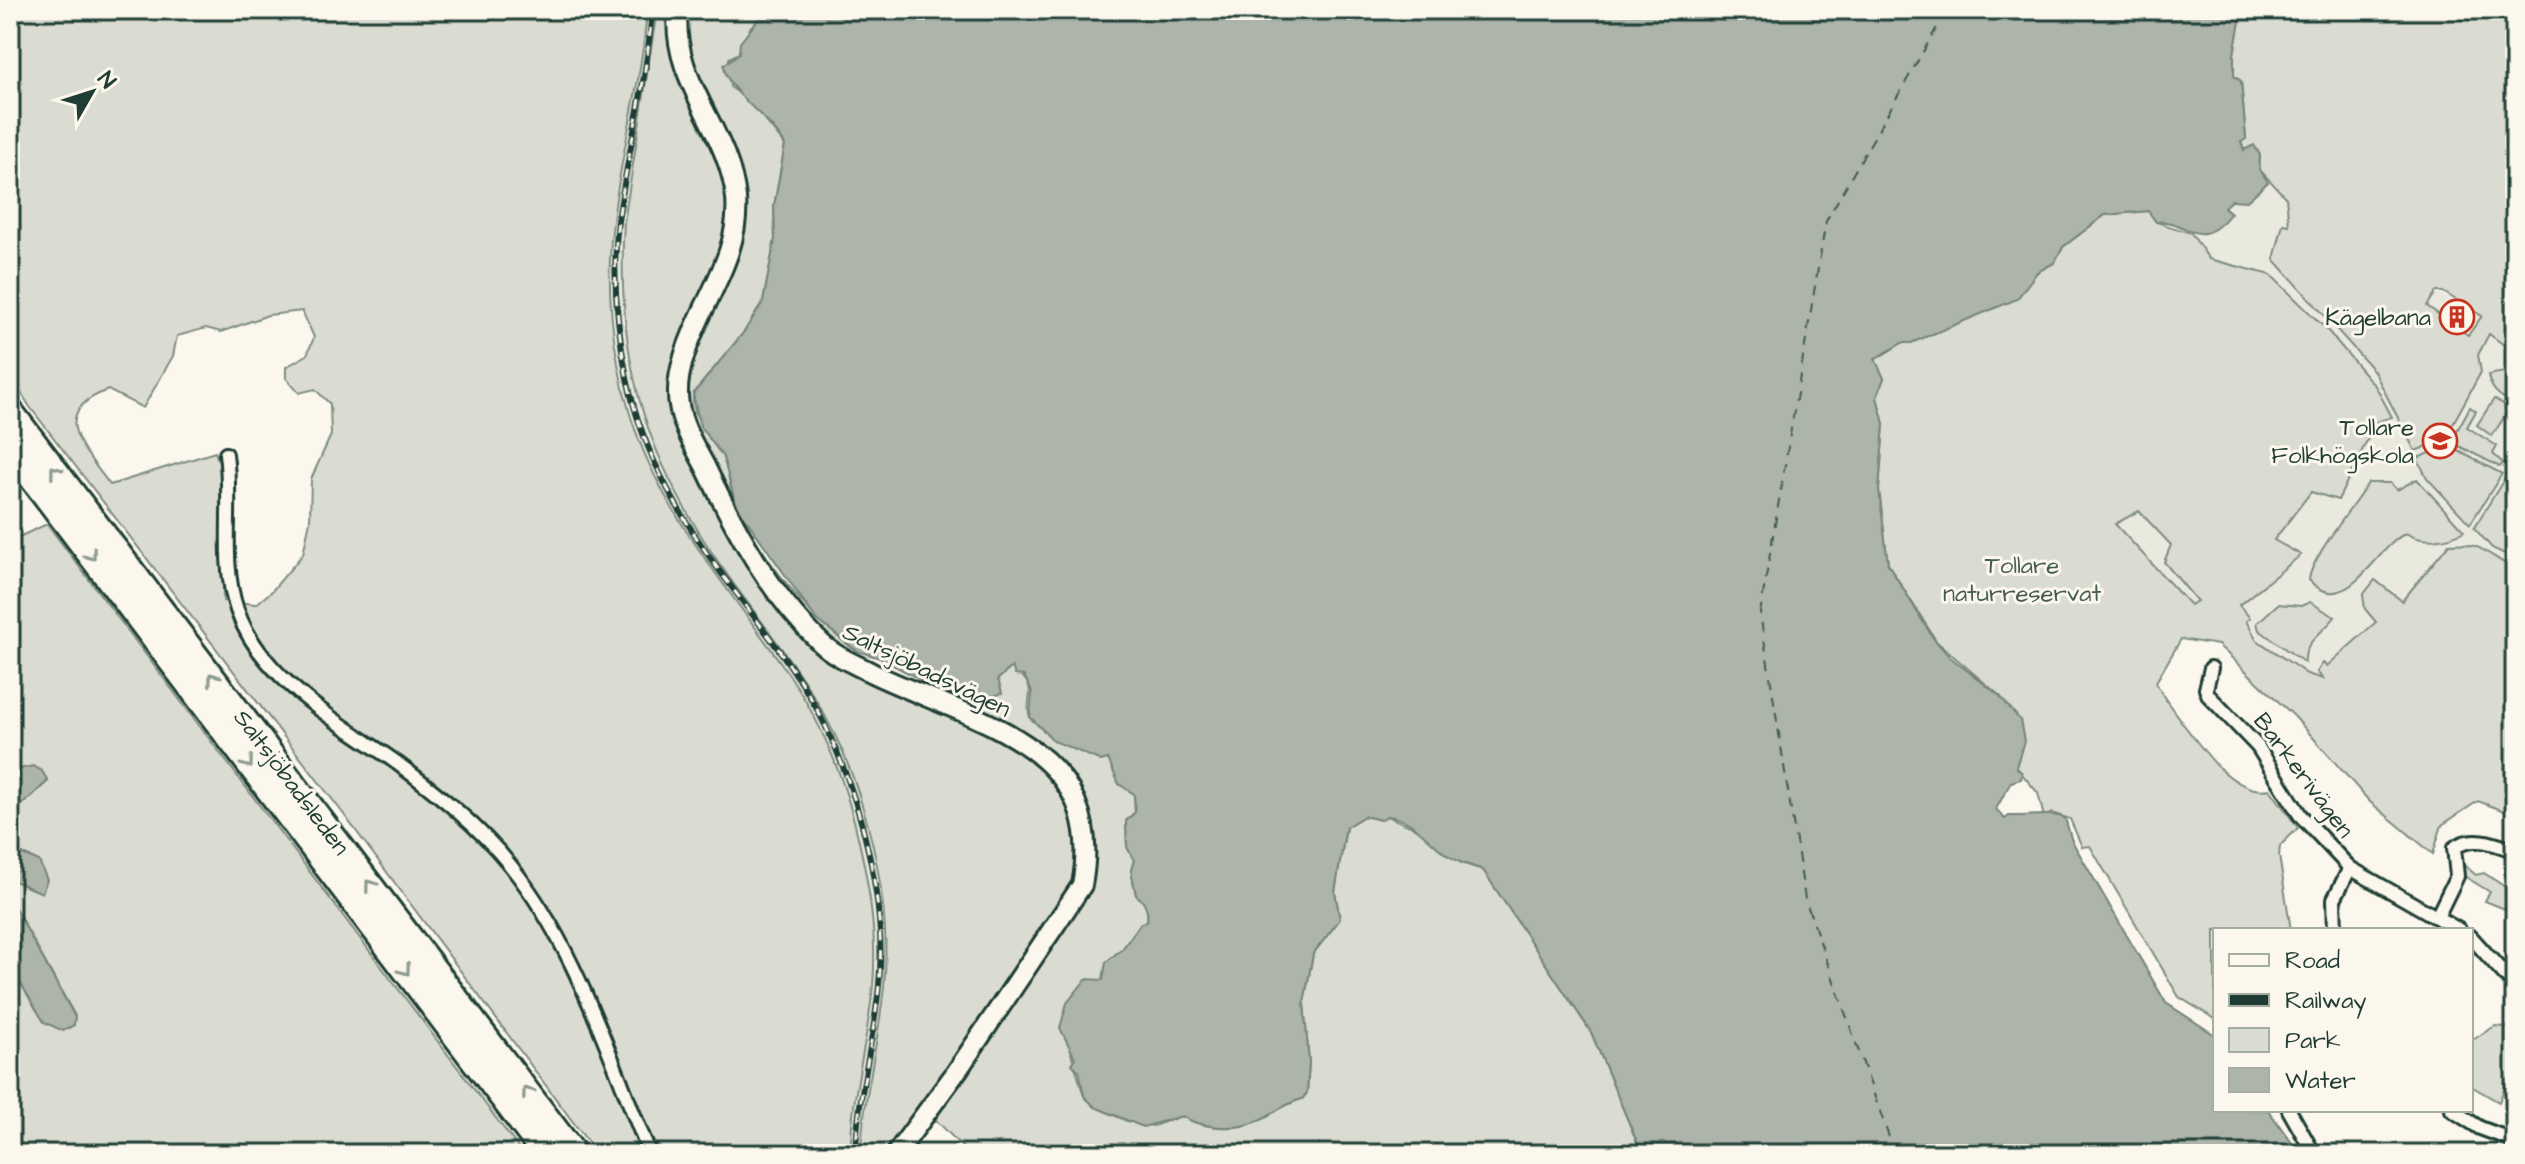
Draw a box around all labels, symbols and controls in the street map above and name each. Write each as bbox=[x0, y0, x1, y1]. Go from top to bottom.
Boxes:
north arrow bbox=[52, 52, 132, 132]
text: N bbox=[90, 65, 123, 96]
building icon: Kägelbana bbox=[2438, 298, 2476, 336]
place label: Kägelbana bbox=[2325, 301, 2431, 336]
place label: Tollare Folkhögskola bbox=[2271, 411, 2414, 474]
school or university icon: Tollare Folkhögskola bbox=[2421, 422, 2459, 460]
one-way arrow bbox=[51, 465, 65, 480]
one-way arrow bbox=[81, 547, 95, 561]
park label: Tollare naturreservat bbox=[1943, 549, 2101, 611]
street label: Saltsjöbadsvägen bbox=[836, 616, 1016, 727]
one-way arrow bbox=[208, 672, 222, 687]
street label: Saltsjöbadsleden bbox=[225, 702, 357, 863]
street label: Barkerivägen bbox=[2244, 706, 2362, 846]
one-way arrow bbox=[238, 754, 252, 769]
one-way arrow bbox=[365, 879, 379, 894]
legend bbox=[2213, 928, 2473, 1112]
text: Road bbox=[2285, 944, 2340, 978]
one-way arrow bbox=[395, 961, 409, 976]
text: Railway bbox=[2285, 984, 2367, 1019]
text: Park bbox=[2285, 1024, 2341, 1058]
text: Water bbox=[2285, 1064, 2356, 1098]
one-way arrow bbox=[523, 1086, 537, 1101]

